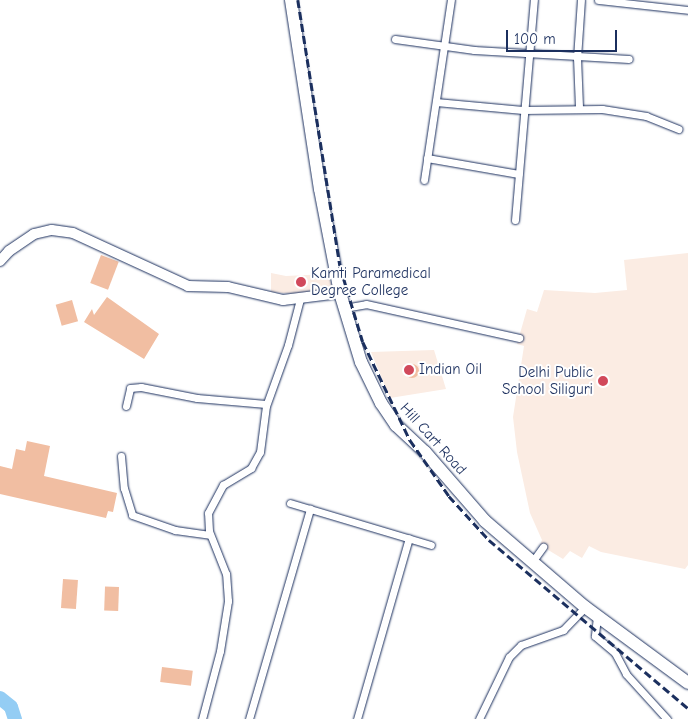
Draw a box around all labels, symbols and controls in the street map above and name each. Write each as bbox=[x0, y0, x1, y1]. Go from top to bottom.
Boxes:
scale bar bbox=[508, 20, 619, 52]
text: 100 m bbox=[514, 30, 556, 48]
place label: Kamti Paramedical Degree College bbox=[311, 264, 431, 299]
marker: Kamti Paramedical Degree College bbox=[295, 276, 307, 288]
place label: Indian Oil bbox=[419, 361, 482, 379]
place label: Delhi Public School Siliguri bbox=[502, 363, 593, 398]
marker: Indian Oil bbox=[403, 364, 415, 376]
marker: Delhi Public School Siliguri bbox=[597, 375, 609, 387]
street label: Hill Cart Road bbox=[396, 399, 470, 479]

